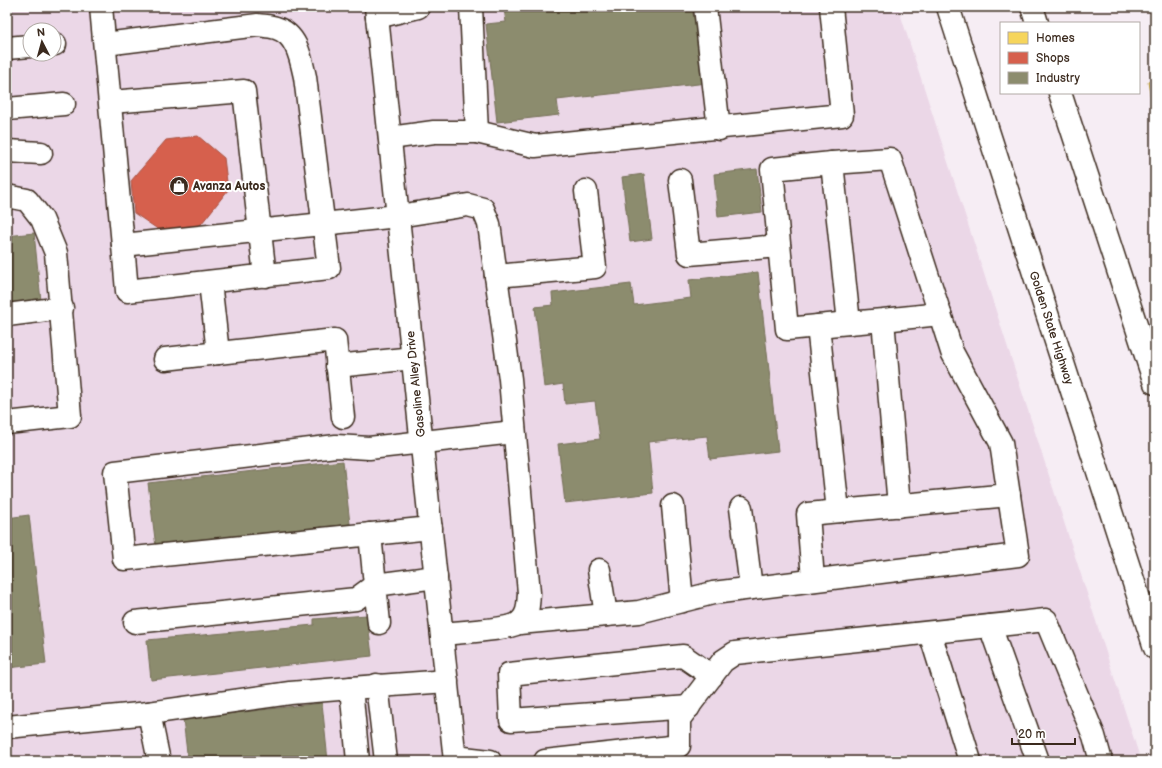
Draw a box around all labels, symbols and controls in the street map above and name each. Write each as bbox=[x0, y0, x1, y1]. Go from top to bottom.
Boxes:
north arrow bbox=[22, 22, 62, 62]
legend bbox=[1000, 22, 1140, 94]
text: N bbox=[36, 26, 46, 39]
text: Homes bbox=[1036, 31, 1075, 46]
text: Shops bbox=[1036, 51, 1070, 66]
text: Industry bbox=[1036, 71, 1081, 86]
shop icon: Avanza Autos bbox=[168, 175, 190, 197]
place label: Avanza Autos bbox=[192, 179, 265, 194]
street label: Golden State Highway bbox=[1026, 269, 1077, 387]
street label: Gasoline Alley Drive bbox=[403, 330, 429, 438]
scale bar bbox=[1012, 720, 1075, 746]
text: 20 m bbox=[1018, 727, 1045, 742]

